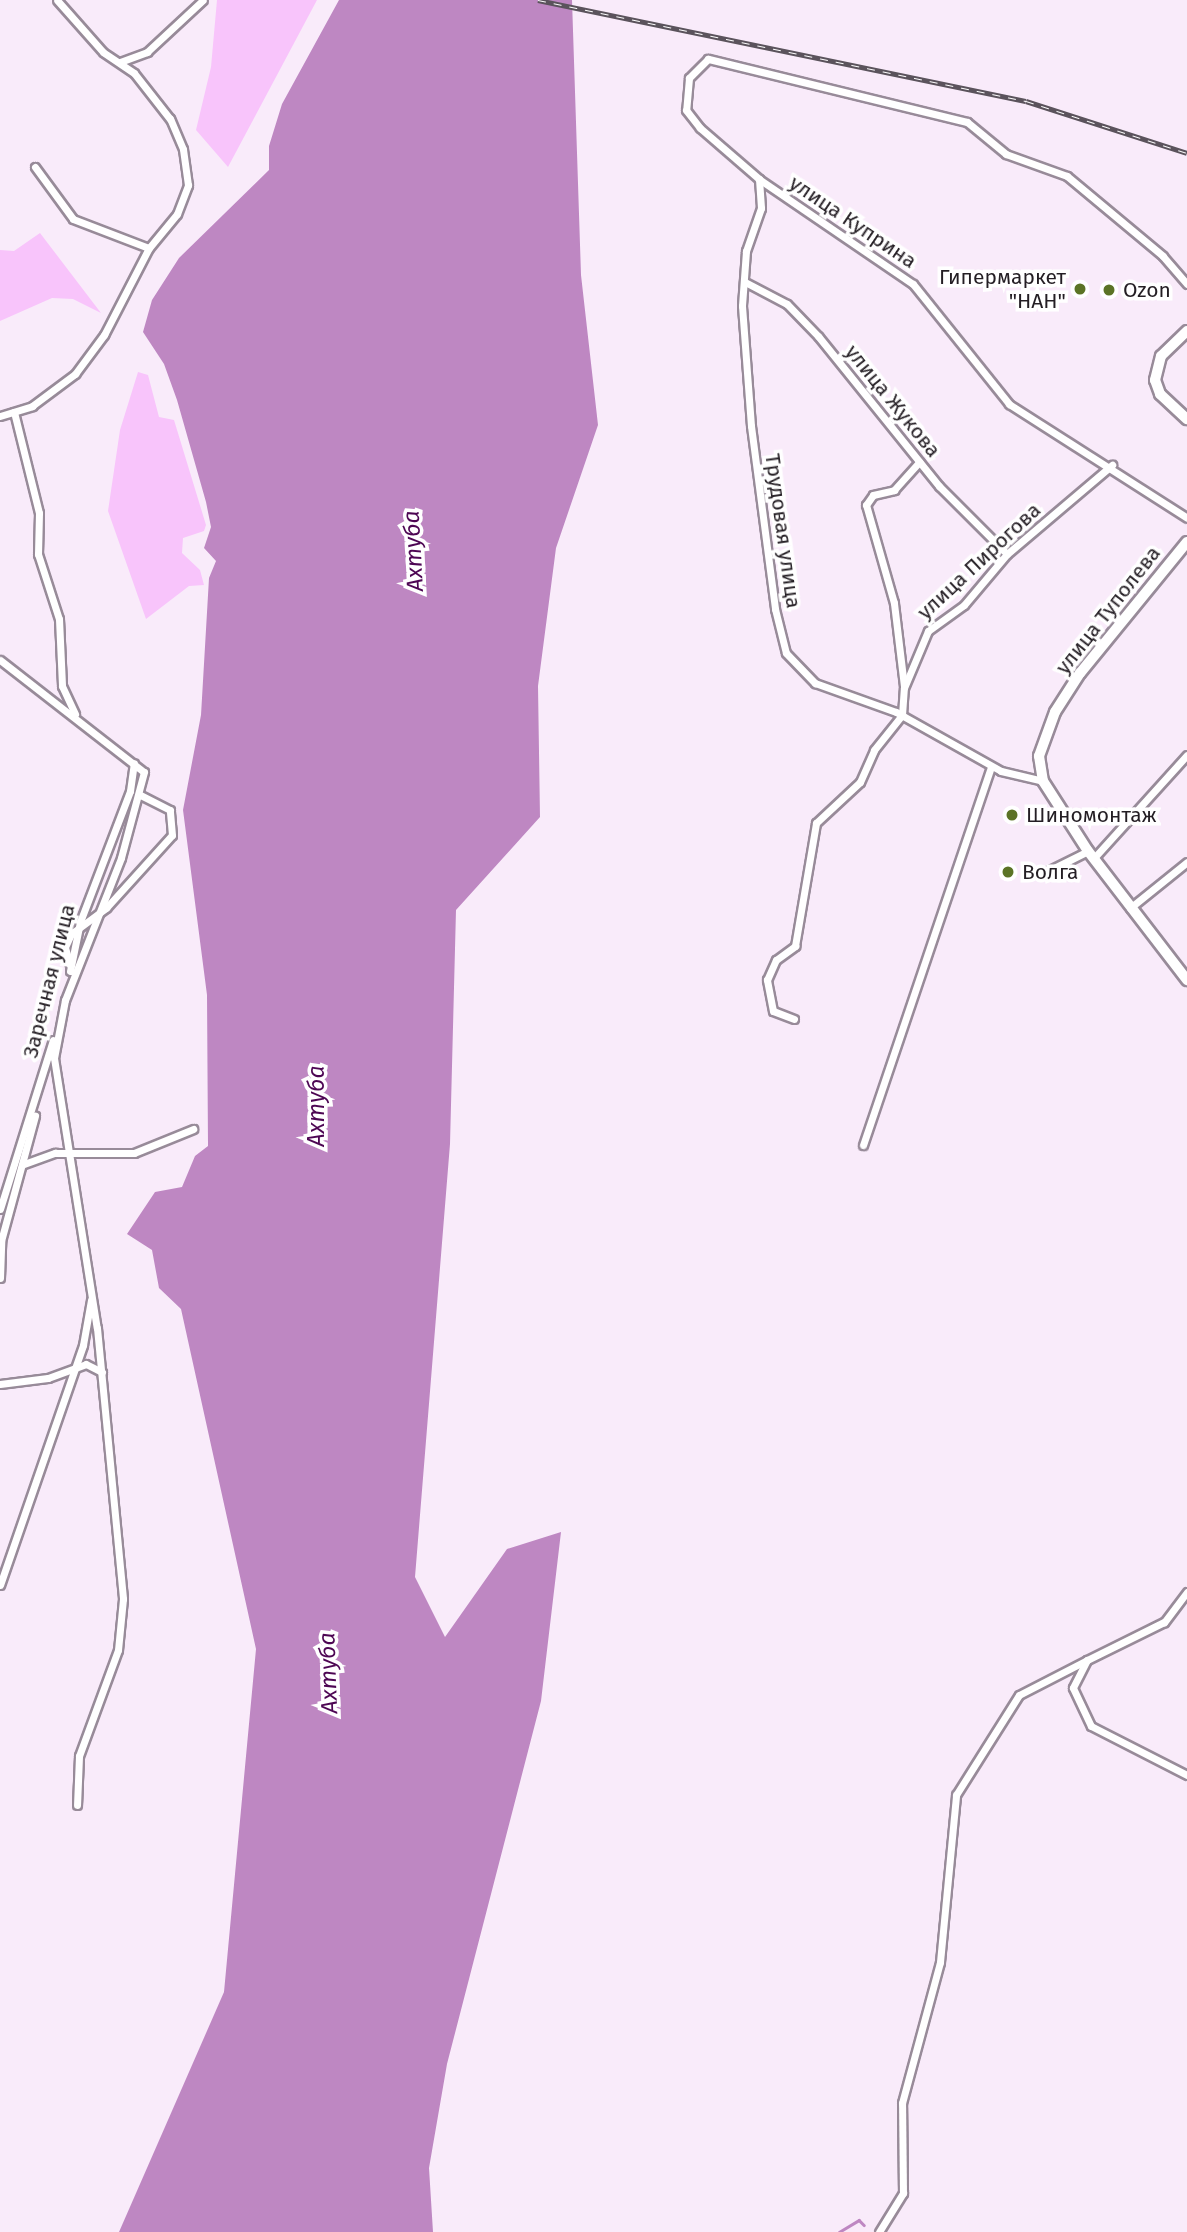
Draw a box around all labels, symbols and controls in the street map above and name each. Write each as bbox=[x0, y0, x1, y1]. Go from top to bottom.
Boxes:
street label: улица Куприна bbox=[785, 170, 921, 274]
place label: Гипермаркет "НАН" bbox=[939, 264, 1066, 314]
place label: Ozon bbox=[1123, 277, 1171, 303]
marker: Гипермаркет "НАН" bbox=[1072, 281, 1088, 297]
marker: Ozon bbox=[1101, 282, 1117, 298]
street label: улица Жукова bbox=[840, 340, 946, 462]
street label: Трудовая улица bbox=[760, 452, 806, 610]
street label: улица Пирогова bbox=[912, 497, 1046, 625]
water label: Ахтуба bbox=[397, 510, 429, 592]
street label: улица Туполева bbox=[1050, 541, 1166, 679]
place label: Шиномонтаж bbox=[1026, 802, 1157, 828]
marker: Шиномонтаж bbox=[1004, 807, 1020, 823]
place label: Волга bbox=[1022, 859, 1079, 885]
marker: Волга bbox=[1000, 864, 1016, 880]
street label: Заречная улица bbox=[18, 902, 80, 1060]
water label: Ахтуба bbox=[302, 1065, 330, 1147]
water label: Ахтуба bbox=[313, 1632, 343, 1714]

